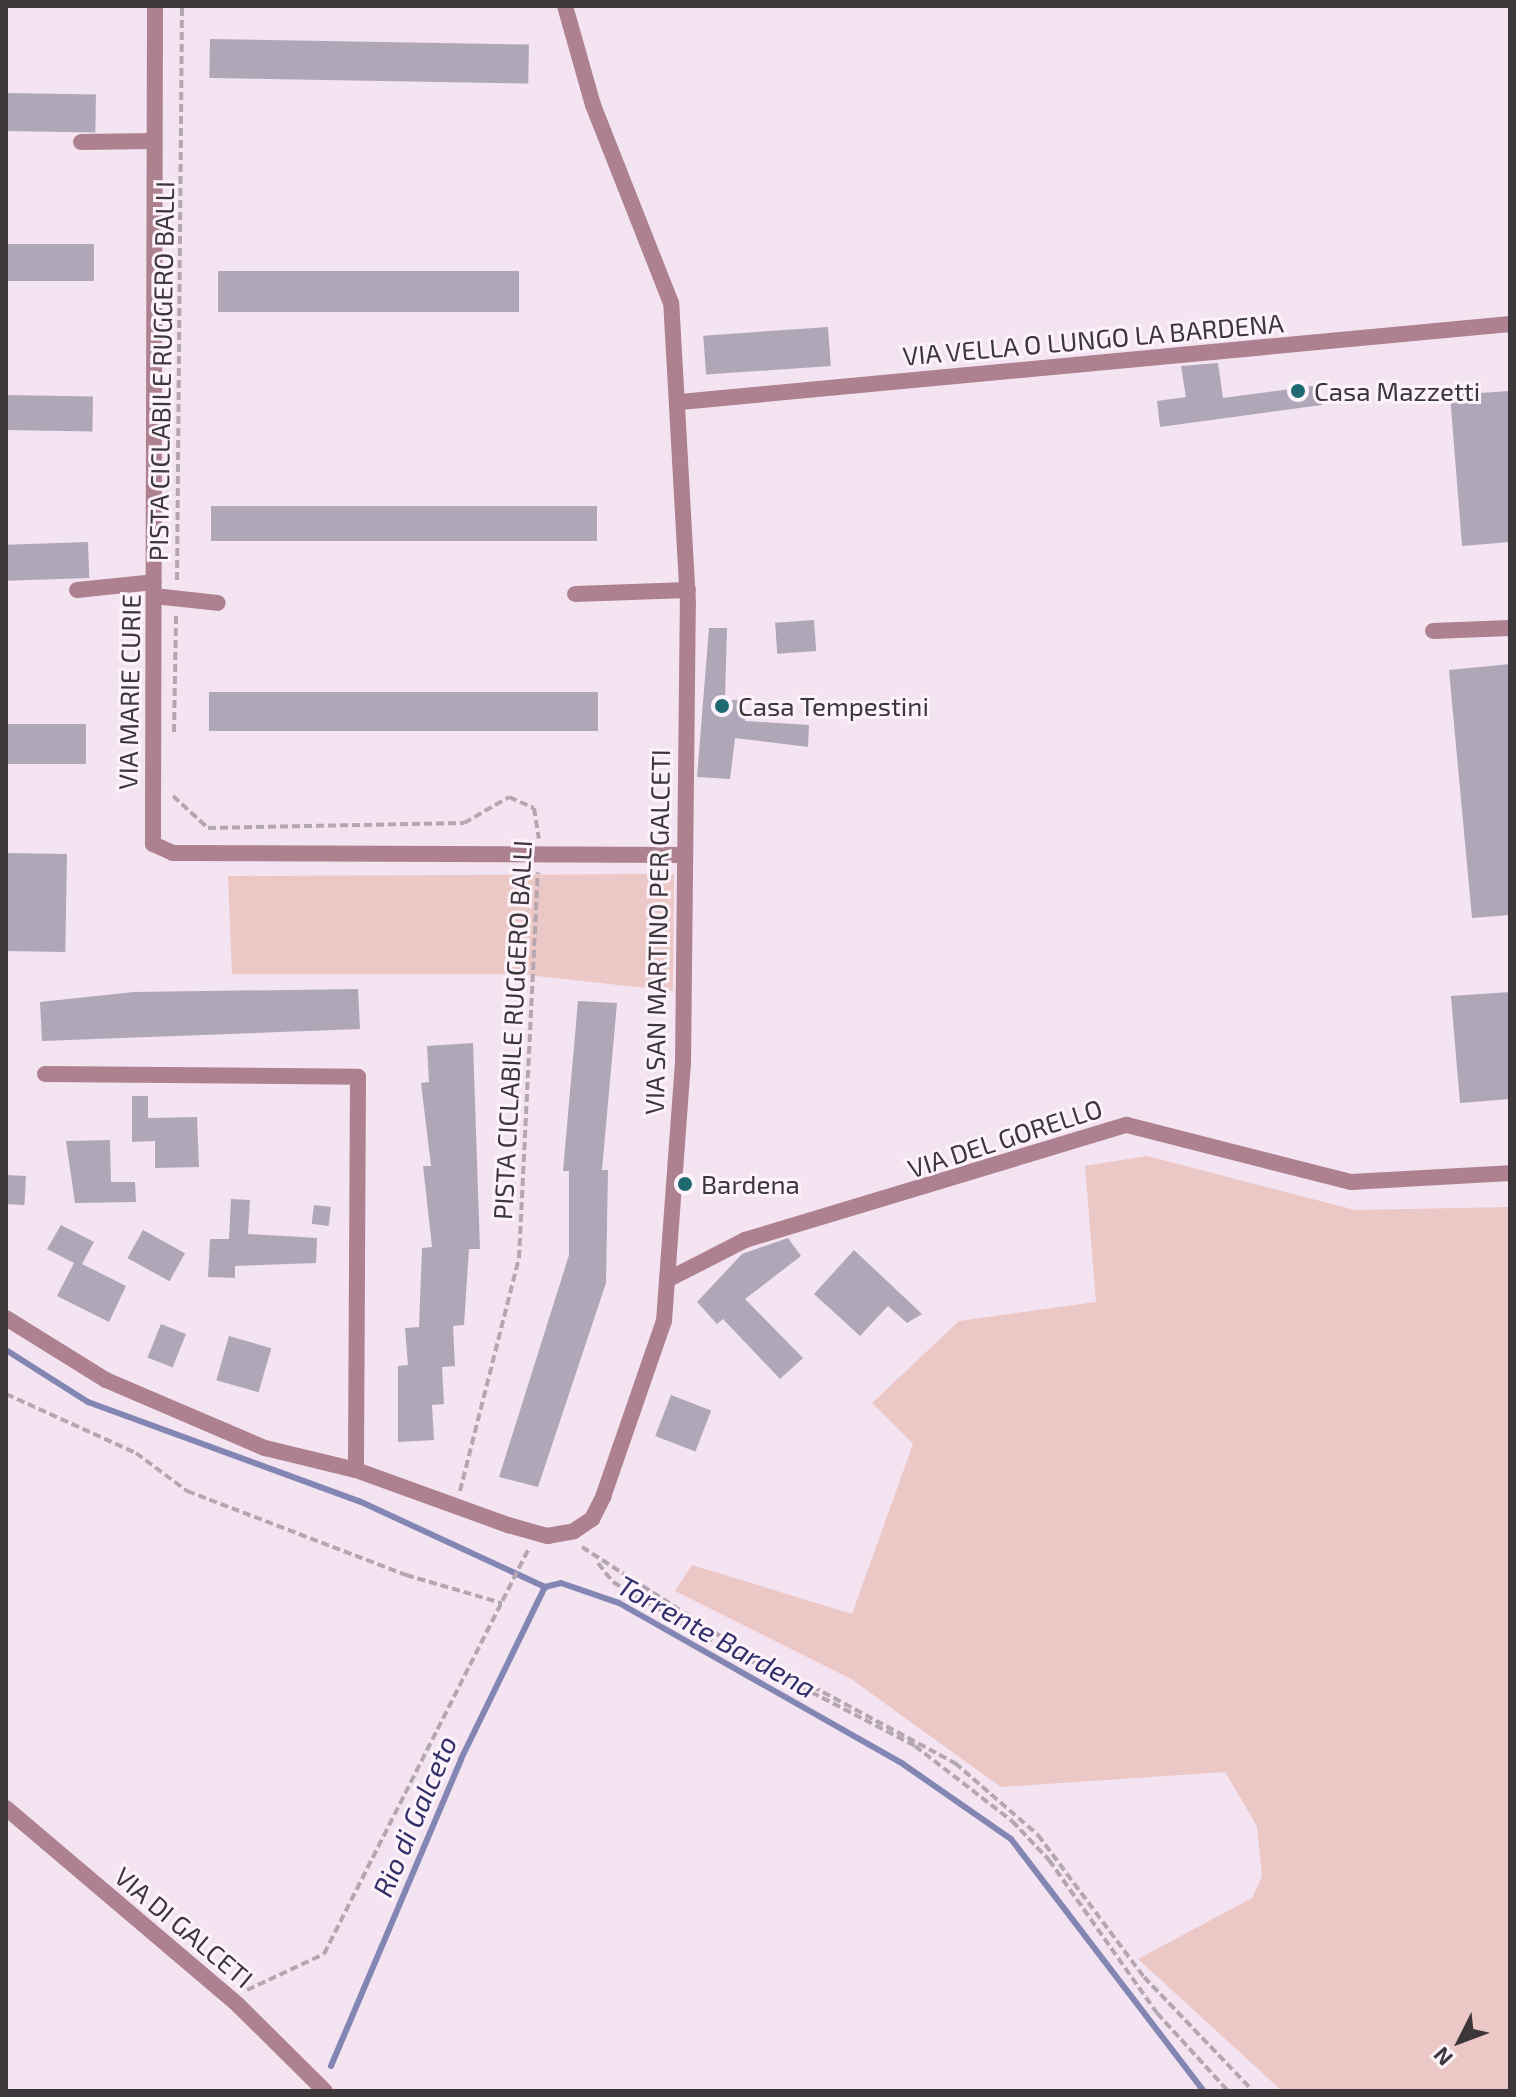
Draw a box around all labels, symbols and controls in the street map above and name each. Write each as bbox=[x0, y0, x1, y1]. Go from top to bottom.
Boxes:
street label: PISTA CICLABILE RUGGERO BALLI bbox=[142, 180, 180, 562]
street label: VIA VELLA O LUNGO LA BARDENA bbox=[900, 307, 1286, 371]
place label: Casa Mazzetti bbox=[1314, 375, 1480, 407]
marker: Casa Mazzetti bbox=[1289, 382, 1307, 400]
street label: VIA MARIE CURIE bbox=[112, 594, 146, 790]
place label: Casa Tempestini bbox=[738, 690, 929, 722]
marker: Casa Tempestini bbox=[713, 697, 731, 715]
street label: VIA SAN MARTINO PER GALCETI bbox=[638, 749, 676, 1115]
street label: PISTA CICLABILE RUGGERO BALLI bbox=[486, 839, 538, 1221]
street label: VIA DEL GORELLO bbox=[903, 1092, 1107, 1184]
place label: Bardena bbox=[701, 1168, 800, 1200]
marker: Bardena bbox=[676, 1175, 694, 1193]
water label: Torrente Bardena bbox=[612, 1568, 822, 1704]
water label: Rio di Galceto bbox=[365, 1730, 463, 1902]
street label: VIA DI GALCETI bbox=[108, 1860, 260, 1994]
north arrow bbox=[1420, 2001, 1500, 2081]
text: N bbox=[1427, 2042, 1457, 2072]

